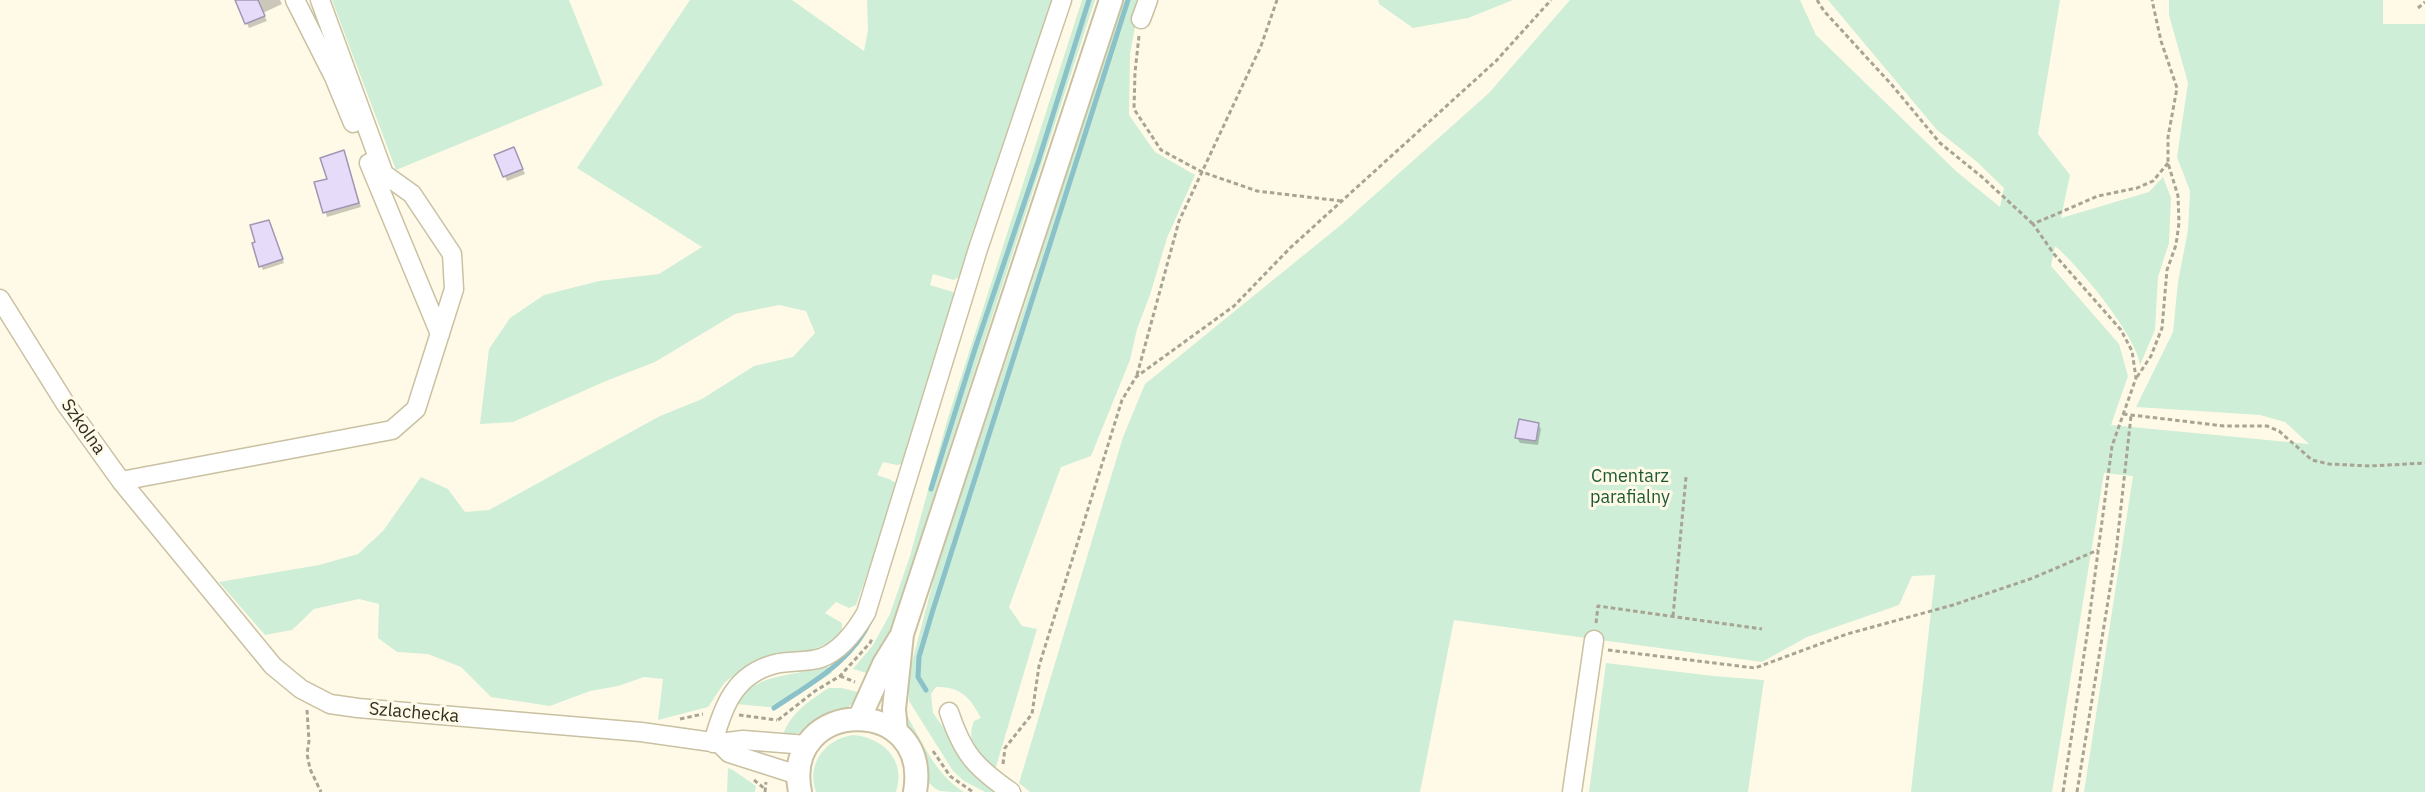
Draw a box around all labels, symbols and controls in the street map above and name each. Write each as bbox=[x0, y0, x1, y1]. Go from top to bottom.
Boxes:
street label: Szkolna bbox=[56, 395, 110, 459]
park label: Cmentarz parafialny bbox=[1590, 466, 1670, 508]
street label: Szlachecka bbox=[368, 698, 460, 728]

